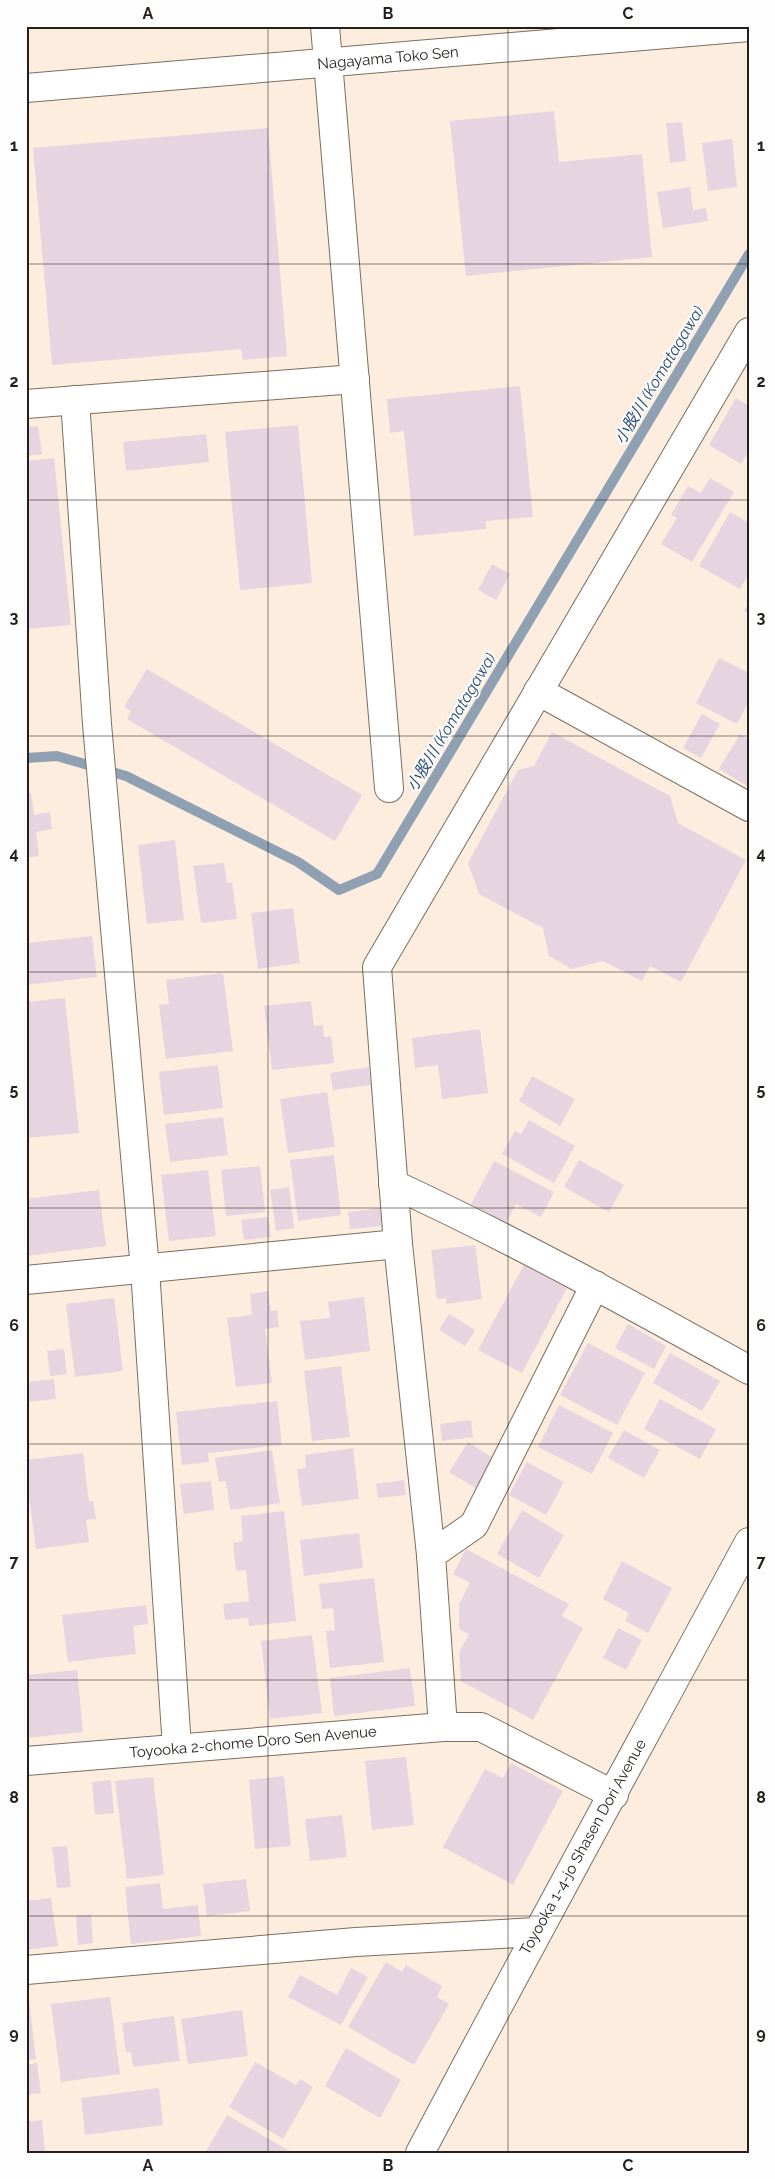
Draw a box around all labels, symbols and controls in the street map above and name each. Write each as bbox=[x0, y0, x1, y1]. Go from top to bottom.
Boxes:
text: A bbox=[143, 4, 154, 23]
text: B bbox=[383, 4, 394, 23]
text: C bbox=[623, 4, 634, 23]
street label: Nagayama Toko Sen bbox=[317, 43, 459, 73]
text: 1 bbox=[10, 136, 18, 155]
text: 1 bbox=[757, 136, 765, 155]
water label: 小股川 (Komatagawa) bbox=[610, 303, 708, 447]
text: 2 bbox=[9, 372, 19, 391]
text: 2 bbox=[756, 372, 766, 391]
text: 3 bbox=[10, 608, 19, 627]
text: 3 bbox=[757, 608, 766, 627]
water label: 小股川 (Komatagawa) bbox=[402, 650, 500, 794]
text: 4 bbox=[9, 844, 19, 863]
text: 4 bbox=[756, 844, 766, 863]
text: 5 bbox=[10, 1080, 19, 1099]
text: 5 bbox=[757, 1080, 766, 1099]
text: 6 bbox=[9, 1316, 19, 1335]
text: 6 bbox=[756, 1316, 766, 1335]
text: 7 bbox=[10, 1552, 19, 1571]
text: 7 bbox=[757, 1552, 766, 1571]
street label: Toyooka 2-chome Doro Sen Avenue bbox=[129, 1722, 378, 1762]
street label: Toyooka 1-4-jo Shasen Dori Avenue bbox=[516, 1736, 650, 1958]
text: 8 bbox=[9, 1788, 19, 1807]
text: 8 bbox=[756, 1788, 766, 1807]
text: 9 bbox=[9, 2024, 19, 2043]
text: 9 bbox=[756, 2024, 766, 2043]
text: A bbox=[143, 2156, 154, 2175]
text: B bbox=[383, 2156, 394, 2175]
text: C bbox=[623, 2156, 634, 2175]

